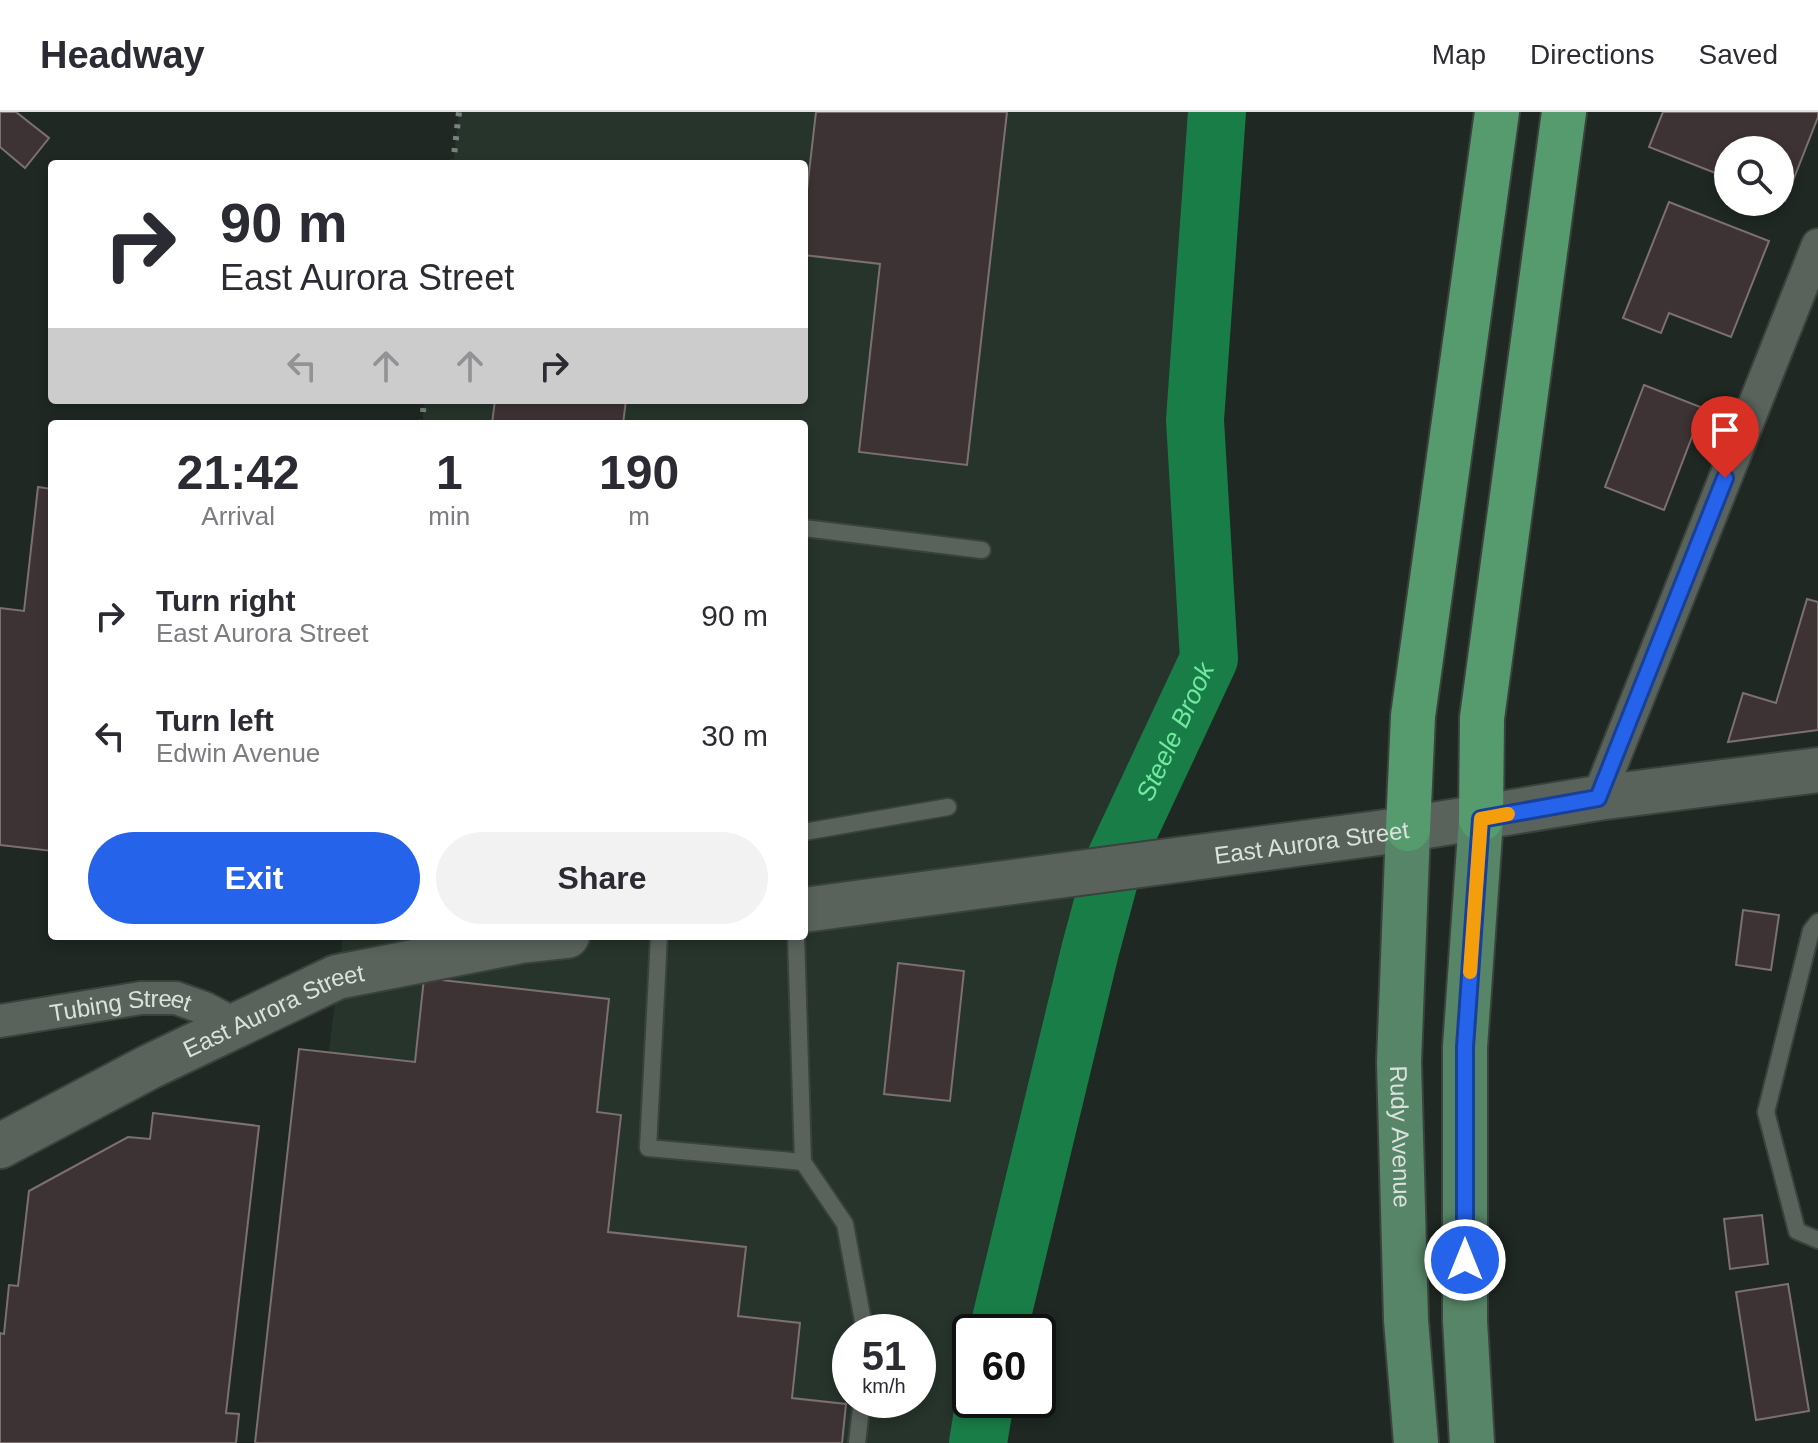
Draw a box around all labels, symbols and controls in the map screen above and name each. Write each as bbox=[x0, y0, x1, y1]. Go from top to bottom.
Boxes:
text: Headway bbox=[40, 34, 205, 76]
text: Map bbox=[1432, 39, 1486, 70]
text: Directions bbox=[1530, 39, 1655, 70]
text: Saved bbox=[1699, 39, 1778, 70]
map controls bbox=[1714, 136, 1794, 216]
button: search bbox=[1714, 136, 1794, 216]
text: 90 m bbox=[220, 191, 348, 254]
icon: right bbox=[88, 192, 192, 296]
text: East Aurora Street bbox=[220, 257, 514, 298]
icon: left bbox=[280, 344, 324, 388]
icon: ahead bbox=[364, 344, 408, 388]
icon: ahead bbox=[448, 344, 492, 388]
icon: right bbox=[532, 344, 576, 388]
pin bbox=[1691, 396, 1759, 478]
icon: arrive bbox=[1703, 408, 1747, 452]
text: 21:42 bbox=[177, 446, 300, 499]
text: 1 bbox=[436, 446, 463, 499]
text: 190 bbox=[599, 446, 679, 499]
text: Arrival bbox=[201, 501, 275, 531]
text: min bbox=[428, 501, 470, 531]
text: m bbox=[628, 501, 650, 531]
text: Turn right bbox=[156, 584, 295, 617]
icon: right bbox=[88, 594, 132, 638]
text: 90 m bbox=[701, 599, 768, 632]
text: East Aurora Street bbox=[156, 618, 368, 648]
water label: Steele Brook bbox=[1130, 656, 1221, 806]
text: Turn left bbox=[156, 704, 274, 737]
icon: left bbox=[88, 714, 132, 758]
text: 30 m bbox=[701, 719, 768, 752]
text: Edwin Avenue bbox=[156, 738, 320, 768]
street label: East Aurora Street bbox=[1212, 815, 1411, 868]
button: Exit bbox=[88, 832, 420, 924]
button: Share bbox=[436, 832, 768, 924]
street label: East Aurora Street bbox=[179, 958, 366, 1062]
street label: Tubing Street bbox=[48, 984, 196, 1026]
street label: Rudy Avenue bbox=[1386, 1065, 1416, 1208]
position arrow bbox=[1423, 1218, 1507, 1302]
speed limit sign: 60 bbox=[952, 1314, 1056, 1418]
text: 51 bbox=[862, 1334, 906, 1378]
text: km/h bbox=[862, 1375, 906, 1397]

